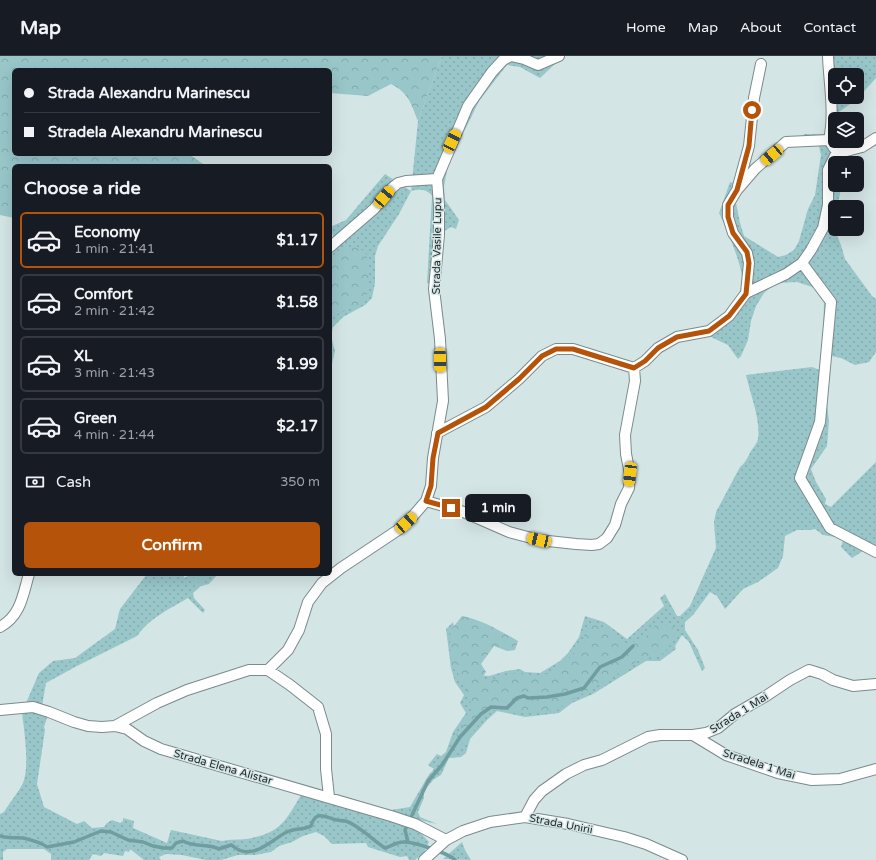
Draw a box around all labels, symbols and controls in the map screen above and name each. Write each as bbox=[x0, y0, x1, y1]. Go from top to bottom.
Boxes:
text: Map bbox=[20, 17, 61, 39]
text: Home bbox=[626, 19, 666, 36]
text: Map bbox=[688, 19, 718, 36]
text: About bbox=[740, 19, 782, 36]
text: Contact bbox=[804, 19, 856, 36]
map controls bbox=[828, 68, 864, 236]
button: locate bbox=[828, 68, 864, 104]
text: Strada Alexandru Marinescu bbox=[48, 84, 250, 102]
route start bbox=[743, 101, 761, 119]
button: layers bbox=[828, 112, 864, 148]
text: Stradela Alexandru Marinescu bbox=[48, 123, 262, 141]
car bbox=[441, 128, 463, 154]
car bbox=[759, 143, 785, 167]
button: + bbox=[828, 156, 864, 192]
text: Choose a ride bbox=[24, 177, 141, 199]
car bbox=[372, 184, 396, 210]
street label: Strada Vasile Lupu bbox=[430, 197, 444, 295]
button: − bbox=[828, 200, 864, 236]
icon: car bbox=[26, 222, 62, 258]
text: Economy bbox=[74, 223, 140, 241]
text: $1.17 bbox=[277, 231, 318, 249]
text: 1 min · 21:41 bbox=[74, 241, 155, 257]
icon: car bbox=[26, 284, 62, 320]
text: Comfort bbox=[74, 285, 133, 303]
text: $1.58 bbox=[277, 293, 318, 311]
text: 2 min · 21:42 bbox=[74, 303, 155, 319]
icon: car bbox=[26, 346, 62, 382]
text: XL bbox=[74, 347, 93, 365]
car bbox=[434, 348, 446, 372]
text: $1.99 bbox=[277, 355, 318, 373]
text: 3 min · 21:43 bbox=[74, 365, 155, 381]
icon: car bbox=[26, 408, 62, 444]
text: Green bbox=[74, 409, 117, 427]
text: $2.17 bbox=[277, 417, 318, 435]
text: 4 min · 21:44 bbox=[74, 427, 155, 443]
car bbox=[623, 461, 637, 487]
icon: cash bbox=[24, 471, 46, 493]
text: Cash bbox=[56, 473, 91, 491]
text: 350 m bbox=[280, 474, 320, 490]
callout: 1 min bbox=[465, 494, 531, 522]
route end bbox=[442, 499, 460, 517]
text: 1 min bbox=[481, 500, 515, 516]
car bbox=[393, 511, 419, 535]
button: Confirm bbox=[24, 522, 320, 568]
car bbox=[526, 531, 552, 549]
street label: Strada 1 Mai bbox=[707, 690, 771, 736]
street label: Stradela 1 Mai bbox=[721, 746, 797, 782]
street label: Strada Elena Alistar bbox=[172, 747, 275, 788]
street label: Strada Unirii bbox=[528, 811, 594, 837]

